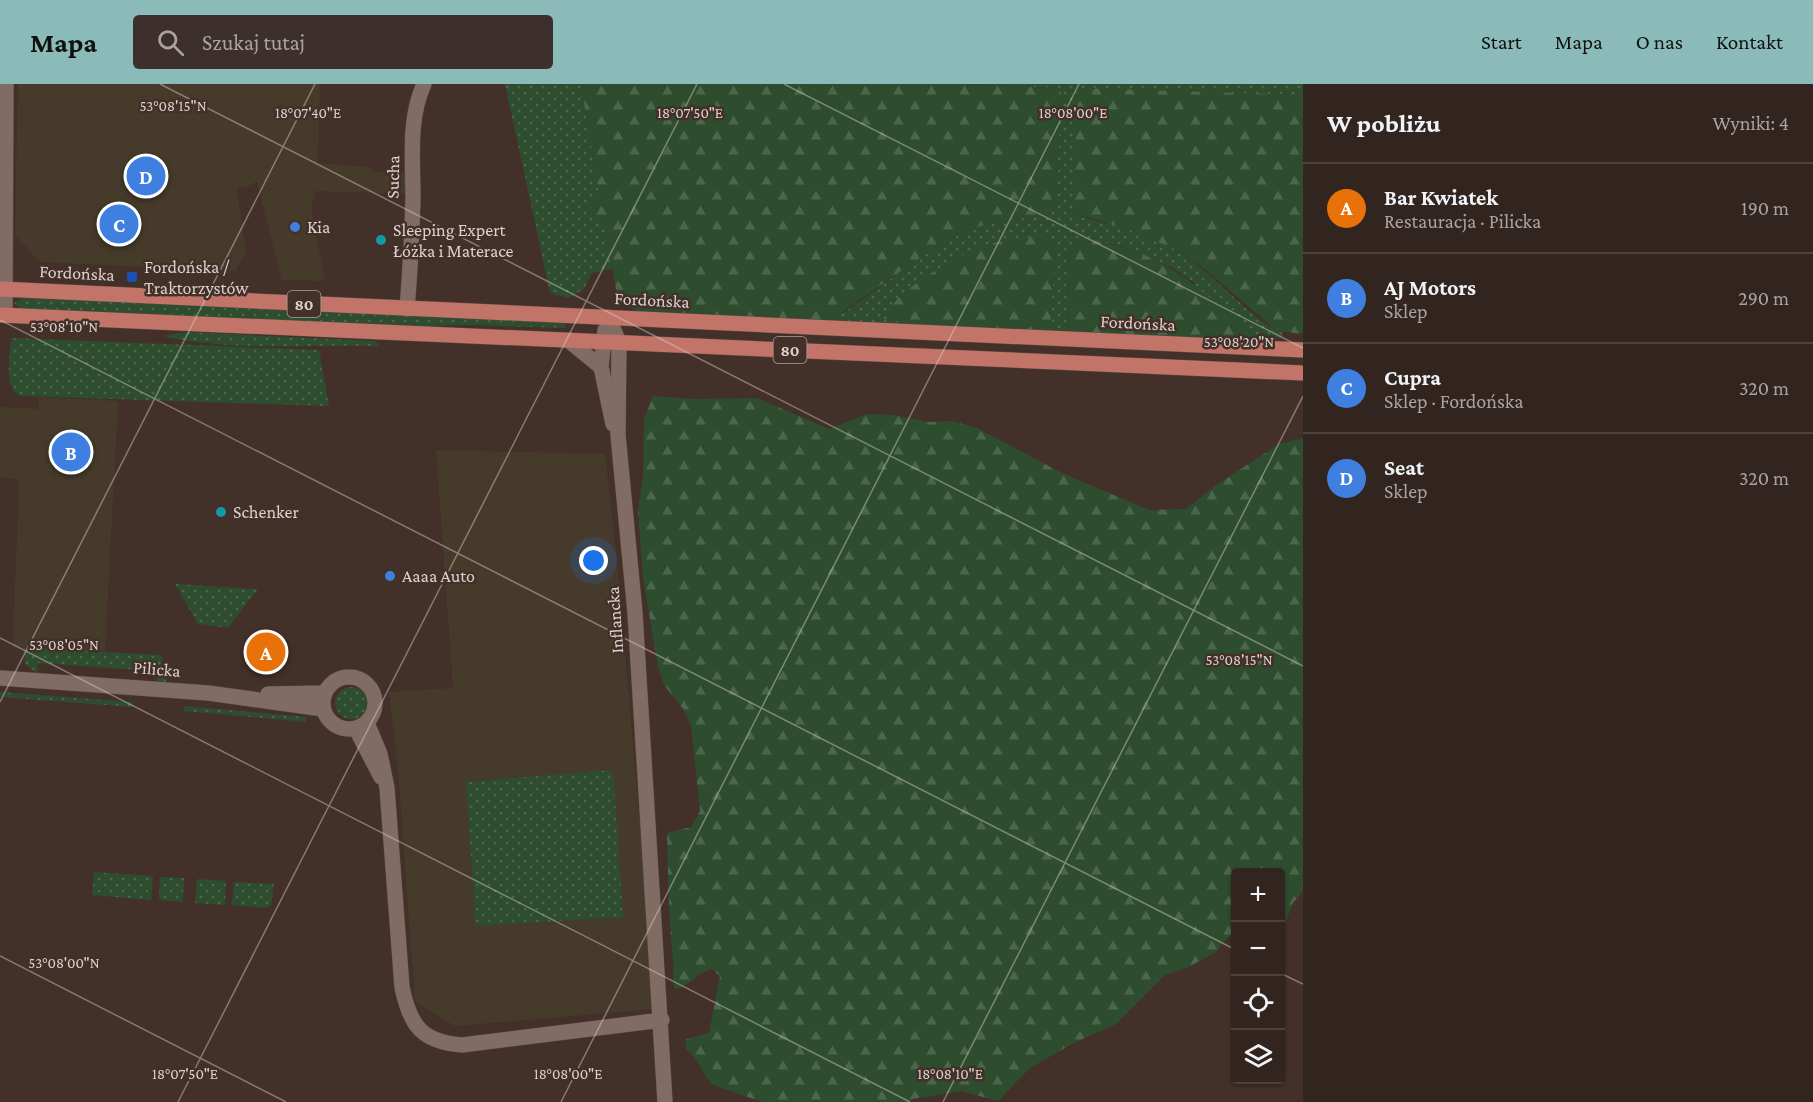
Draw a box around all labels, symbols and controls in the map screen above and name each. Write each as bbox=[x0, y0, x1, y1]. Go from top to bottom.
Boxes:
search box bbox=[133, 15, 553, 69]
icon: search bbox=[154, 26, 187, 59]
text: Mapa bbox=[30, 27, 97, 58]
text: Szukaj tutaj bbox=[202, 30, 305, 55]
text: Start bbox=[1481, 30, 1522, 54]
text: Mapa bbox=[1555, 30, 1603, 54]
text: O nas bbox=[1636, 30, 1683, 54]
text: Kontakt bbox=[1716, 30, 1783, 54]
text: 53°08'15"N bbox=[139, 98, 207, 114]
text: 18°07'40"E bbox=[275, 105, 341, 121]
text: 18°07'50"E bbox=[657, 105, 723, 121]
text: 18°08'00"E bbox=[1039, 105, 1107, 121]
text: W pobliżu bbox=[1327, 109, 1441, 138]
text: Wyniki: 4 bbox=[1712, 112, 1789, 134]
pin: D bbox=[126, 154, 166, 199]
street label: Sucha bbox=[383, 155, 403, 199]
text: Bar Kwiatek bbox=[1384, 185, 1498, 210]
text: A bbox=[1341, 197, 1352, 219]
text: 190 m bbox=[1741, 197, 1789, 219]
pin: C bbox=[100, 202, 138, 246]
text: Restauracja · Pilicka bbox=[1384, 210, 1541, 232]
place label: Kia bbox=[307, 217, 330, 237]
marker: Kia bbox=[288, 220, 302, 234]
place label: Sleeping Expert Łóżka i Materace bbox=[393, 220, 514, 261]
marker: Sleeping Expert Łóżka i Materace bbox=[374, 233, 388, 247]
place label: Fordońska / Traktorzystów bbox=[144, 257, 249, 298]
street label: Fordońska bbox=[39, 261, 115, 285]
marker: Fordońska / Traktorzystów bbox=[125, 270, 139, 284]
text: AJ Motors bbox=[1384, 275, 1476, 300]
text: B bbox=[1341, 287, 1352, 309]
text: 290 m bbox=[1738, 287, 1789, 309]
street label: Fordońska bbox=[614, 288, 690, 312]
road number: 80 bbox=[288, 291, 320, 317]
text: Sklep bbox=[1384, 300, 1427, 322]
street label: Fordońska bbox=[1100, 311, 1176, 335]
text: 53°08'10"N bbox=[30, 319, 98, 335]
text: 53°08'20"N bbox=[1204, 334, 1274, 350]
road number: 80 bbox=[774, 337, 806, 363]
text: Cupra bbox=[1384, 365, 1441, 390]
text: C bbox=[1340, 377, 1353, 399]
text: 320 m bbox=[1739, 377, 1789, 399]
text: Sklep · Fordońska bbox=[1384, 390, 1524, 412]
pin: B bbox=[52, 430, 90, 475]
text: Seat bbox=[1384, 455, 1424, 480]
text: D bbox=[1340, 467, 1353, 489]
text: 320 m bbox=[1739, 467, 1789, 489]
text: Sklep bbox=[1384, 480, 1427, 502]
place label: Schenker bbox=[233, 502, 299, 522]
marker: Schenker bbox=[214, 505, 228, 519]
your location bbox=[579, 546, 608, 575]
place label: Aaaa Auto bbox=[402, 566, 475, 586]
marker: Aaaa Auto bbox=[383, 569, 397, 583]
street label: Inflancka bbox=[603, 586, 627, 654]
pin: A bbox=[246, 630, 286, 674]
text: 53°08'05"N bbox=[29, 637, 99, 653]
text: 53°08'15"N bbox=[1205, 652, 1273, 668]
street label: Pilicka bbox=[133, 657, 181, 681]
map controls bbox=[1231, 868, 1285, 1084]
button: + bbox=[1231, 868, 1285, 922]
button: − bbox=[1231, 922, 1285, 976]
text: 53°08'00"N bbox=[28, 955, 100, 971]
button: locate bbox=[1231, 976, 1285, 1030]
button: layers bbox=[1231, 1030, 1285, 1084]
text: 18°07'50"E bbox=[152, 1066, 218, 1082]
text: 18°08'00"E bbox=[534, 1066, 602, 1082]
text: 18°08'10"E bbox=[917, 1066, 983, 1082]

